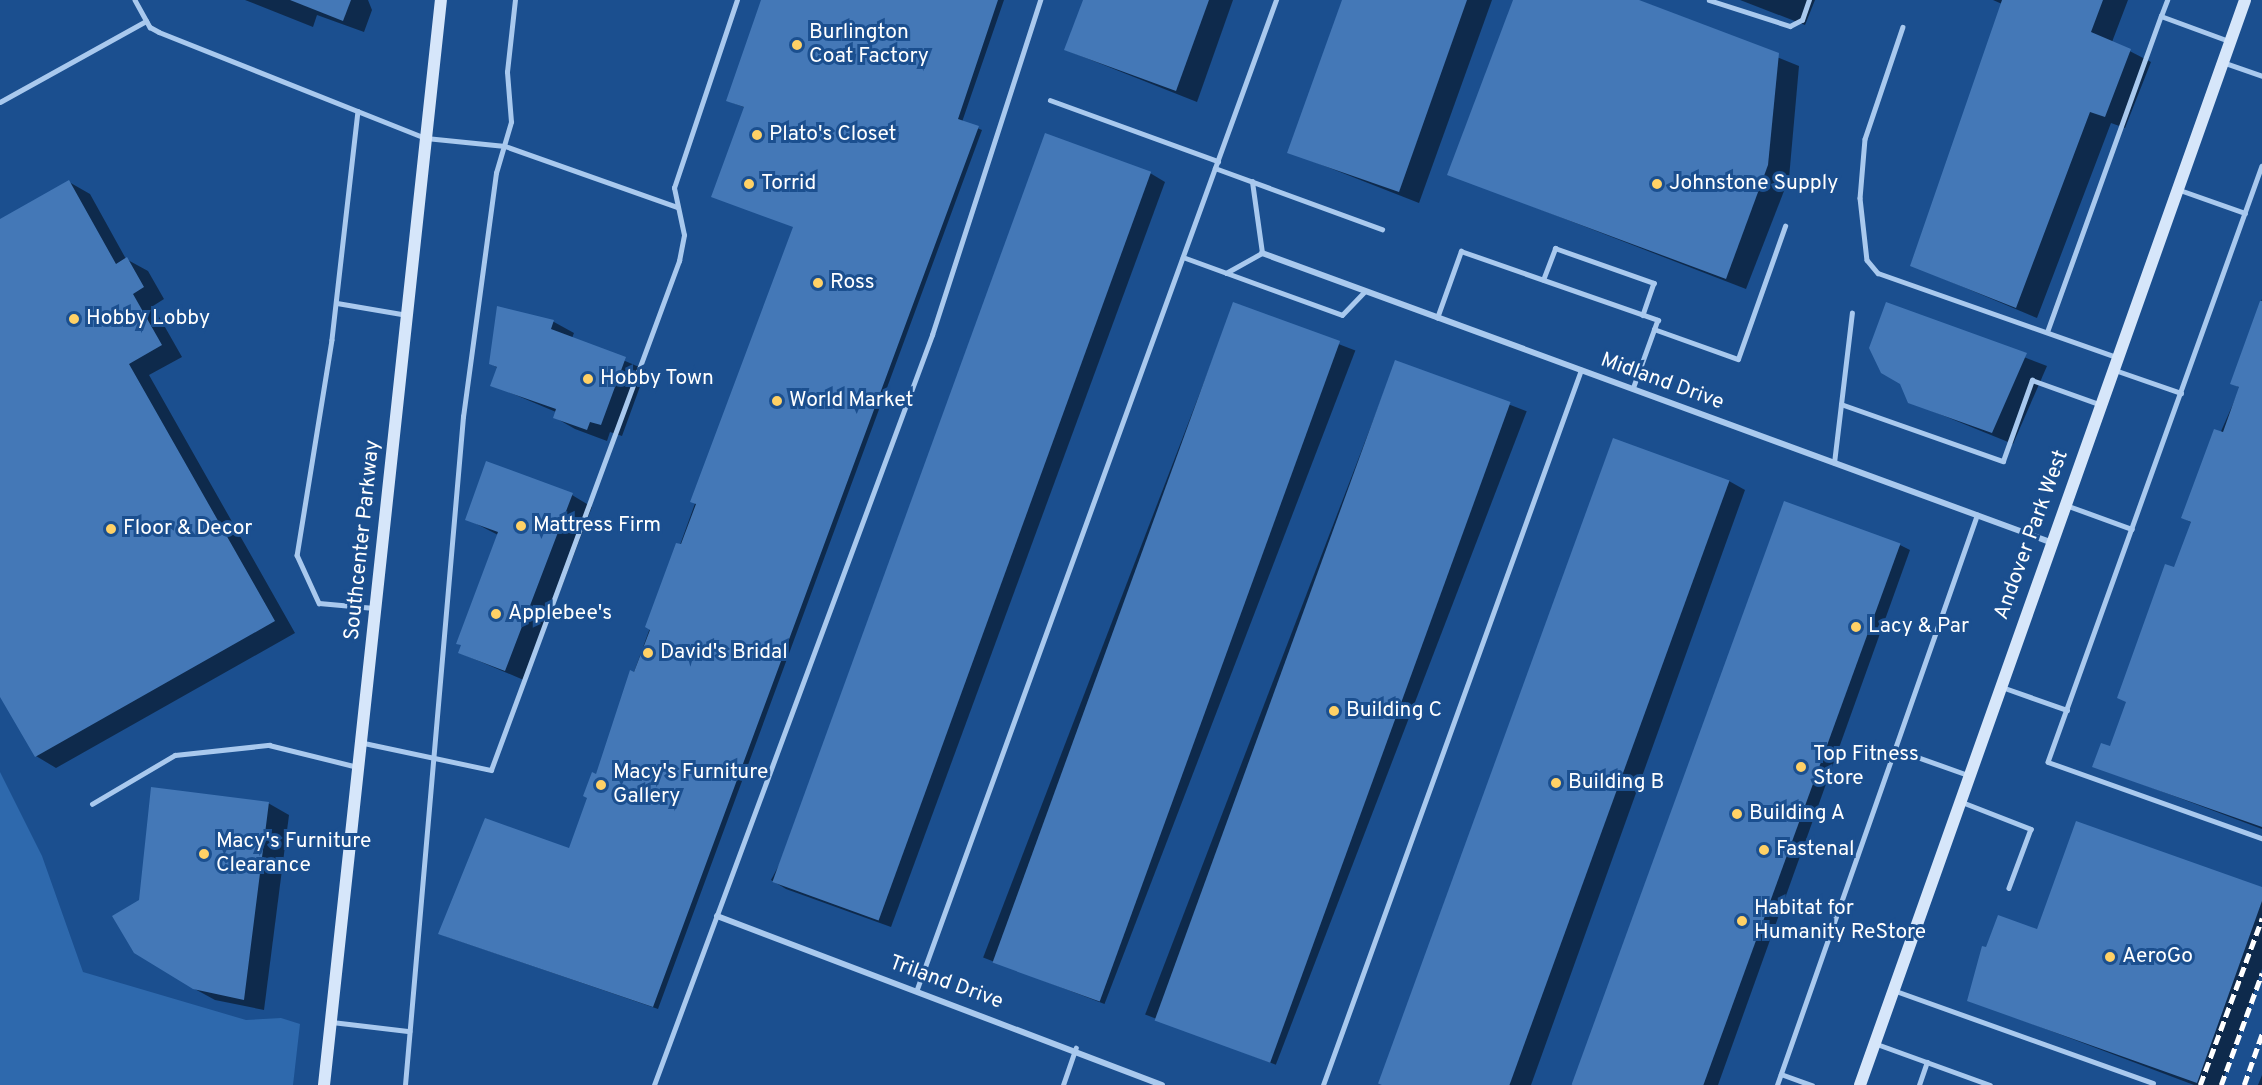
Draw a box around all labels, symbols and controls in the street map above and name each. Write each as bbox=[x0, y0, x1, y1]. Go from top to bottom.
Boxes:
place label: Burlington Coat Factory bbox=[809, 20, 929, 70]
marker: Burlington Coat Factory bbox=[790, 38, 804, 52]
place label: Plato's Closet bbox=[769, 122, 896, 148]
marker: Plato's Closet bbox=[750, 128, 764, 142]
place label: Torrid bbox=[761, 171, 816, 197]
place label: Johnstone Supply bbox=[1669, 171, 1838, 197]
marker: Torrid bbox=[742, 177, 756, 191]
marker: Johnstone Supply bbox=[1650, 177, 1664, 191]
place label: Ross bbox=[830, 270, 875, 296]
marker: Ross bbox=[811, 276, 825, 290]
place label: Hobby Lobby bbox=[86, 306, 210, 332]
marker: Hobby Lobby bbox=[67, 312, 81, 326]
street label: Midland Drive bbox=[1597, 348, 1727, 416]
place label: Hobby Town bbox=[600, 366, 715, 392]
marker: Hobby Town bbox=[581, 372, 595, 386]
place label: World Market bbox=[789, 388, 913, 414]
marker: World Market bbox=[770, 394, 784, 408]
street label: Southcenter Parkway bbox=[340, 439, 386, 641]
street label: Andover Park West bbox=[1990, 446, 2074, 624]
place label: Mattress Firm bbox=[533, 513, 661, 539]
place label: Floor & Decor bbox=[123, 516, 252, 542]
marker: Mattress Firm bbox=[514, 519, 528, 533]
marker: Floor & Decor bbox=[104, 522, 118, 536]
place label: Applebee's bbox=[508, 601, 612, 627]
marker: Applebee's bbox=[489, 607, 503, 621]
place label: Lacy & Par bbox=[1868, 614, 1969, 640]
marker: Lacy & Par bbox=[1849, 620, 1863, 634]
place label: David's Bridal bbox=[660, 640, 788, 666]
marker: David's Bridal bbox=[641, 646, 655, 660]
place label: Building C bbox=[1346, 698, 1442, 724]
marker: Building C bbox=[1327, 704, 1341, 718]
place label: Top Fitness Store bbox=[1813, 742, 1919, 792]
place label: Macy's Furniture Gallery bbox=[613, 760, 768, 810]
marker: Top Fitness Store bbox=[1794, 760, 1808, 774]
place label: Building B bbox=[1568, 770, 1664, 796]
marker: Building B bbox=[1549, 776, 1563, 790]
marker: Macy's Furniture Gallery bbox=[594, 778, 608, 792]
place label: Building A bbox=[1749, 801, 1846, 827]
marker: Building A bbox=[1730, 807, 1744, 821]
place label: Macy's Furniture Clearance bbox=[216, 829, 371, 879]
place label: Fastenal bbox=[1776, 837, 1855, 863]
marker: Fastenal bbox=[1757, 843, 1771, 857]
marker: Macy's Furniture Clearance bbox=[197, 847, 211, 861]
place label: Habitat for Humanity ReStore bbox=[1754, 896, 1926, 946]
marker: Habitat for Humanity ReStore bbox=[1735, 914, 1749, 928]
place label: AeroGo bbox=[2122, 944, 2193, 970]
marker: AeroGo bbox=[2103, 950, 2117, 964]
street label: Triland Drive bbox=[886, 951, 1006, 1015]

